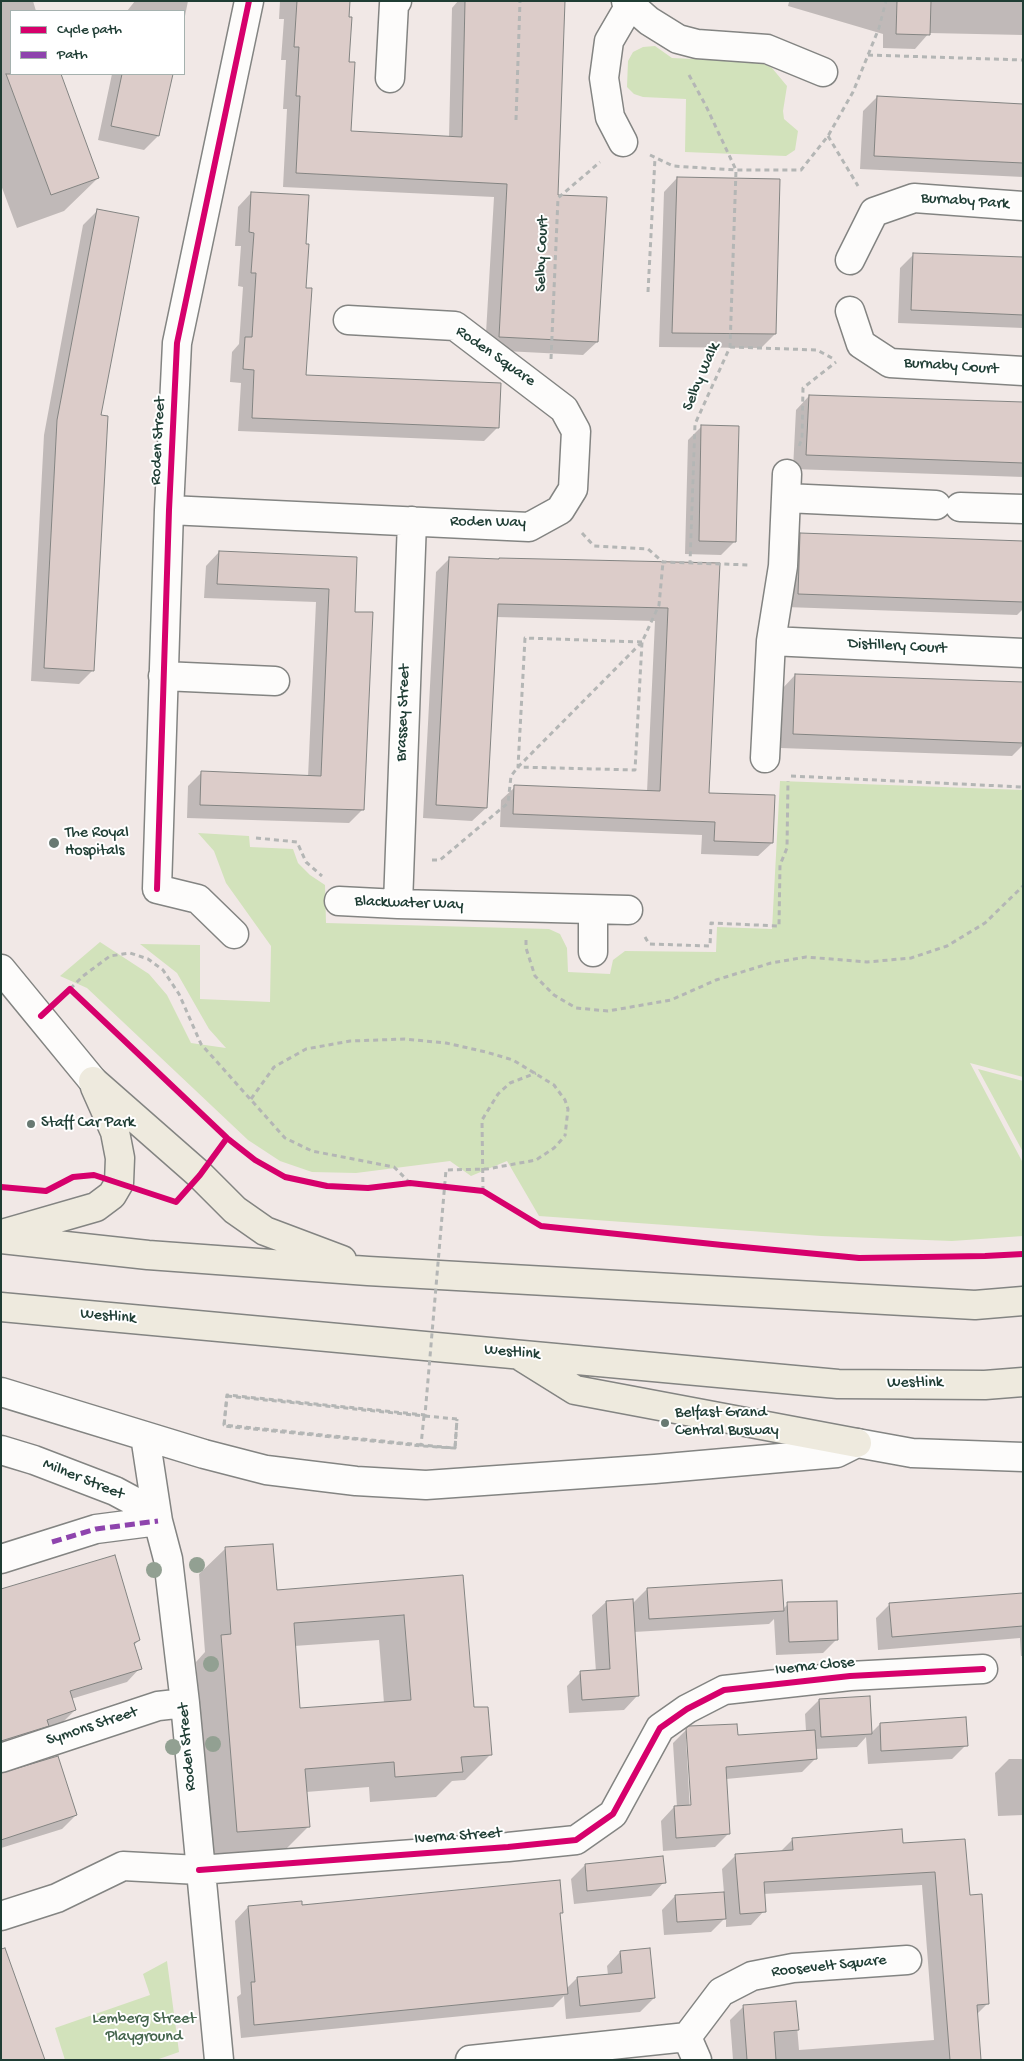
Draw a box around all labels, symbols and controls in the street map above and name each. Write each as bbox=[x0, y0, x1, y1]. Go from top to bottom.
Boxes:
legend bbox=[10, 10, 185, 75]
text: Cycle path bbox=[57, 21, 122, 39]
text: Path bbox=[57, 46, 88, 64]
street label: Burnaby Park bbox=[920, 189, 1010, 215]
street label: Selby Court bbox=[532, 216, 554, 292]
street label: Roden Square bbox=[451, 322, 539, 392]
street label: Selby Walk bbox=[679, 340, 725, 414]
street label: Burnaby Court bbox=[903, 354, 999, 380]
street label: Roden Street bbox=[147, 396, 171, 486]
street label: Roden Way bbox=[450, 513, 526, 533]
street label: Distillery Court bbox=[847, 635, 947, 659]
street label: Brassey Street bbox=[393, 664, 415, 762]
place label: The Royal Hospitals bbox=[65, 824, 129, 862]
marker: The Royal Hospitals bbox=[47, 836, 61, 850]
street label: Blackwater Way bbox=[354, 893, 464, 915]
place label: Staff Car Park bbox=[41, 1114, 135, 1134]
marker: Staff Car Park bbox=[25, 1118, 37, 1130]
street label: Westlink bbox=[79, 1305, 137, 1329]
street label: Westlink bbox=[483, 1341, 541, 1365]
street label: Westlink bbox=[887, 1374, 943, 1394]
place label: Belfast Grand Central Busway bbox=[675, 1404, 779, 1442]
marker: Belfast Grand Central Busway bbox=[659, 1417, 671, 1429]
street label: Milner Street bbox=[40, 1455, 126, 1505]
street label: Iverna Close bbox=[774, 1653, 856, 1681]
street label: Roden Street bbox=[175, 1702, 201, 1792]
street label: Symons Street bbox=[44, 1703, 140, 1751]
street label: Iverna Street bbox=[414, 1824, 502, 1850]
street label: Roosevelt Square bbox=[771, 1951, 887, 1983]
park label: Lemberg Street Playground bbox=[92, 2010, 196, 2048]

